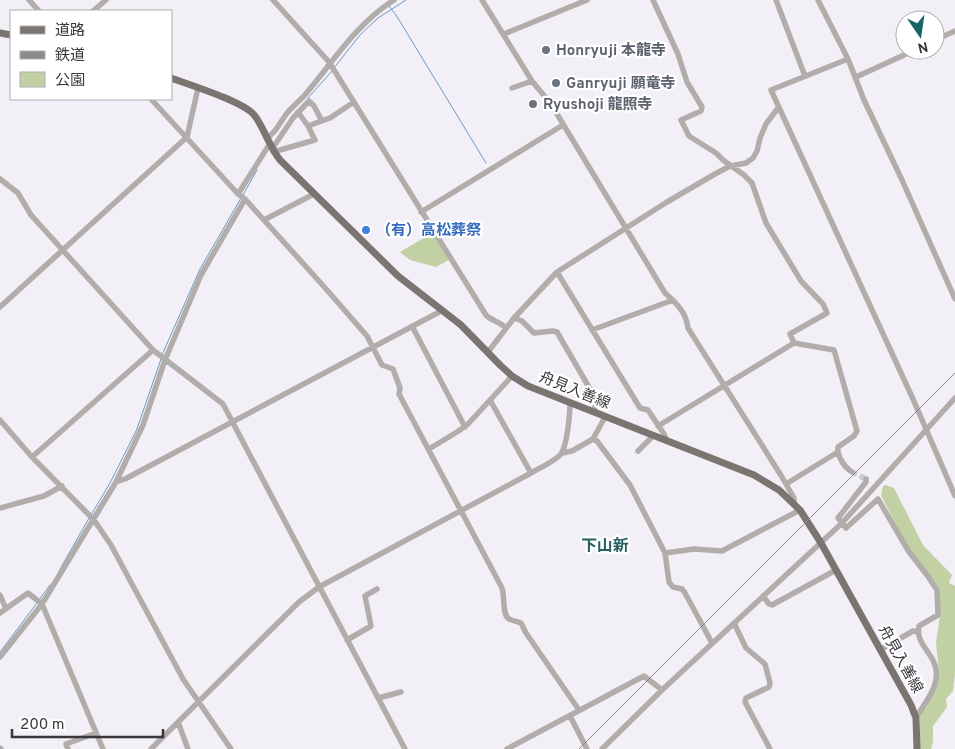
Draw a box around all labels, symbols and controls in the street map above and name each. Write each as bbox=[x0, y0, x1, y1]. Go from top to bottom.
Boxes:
legend bbox=[10, 10, 172, 100]
north arrow bbox=[895, 10, 945, 60]
text: 道路 bbox=[55, 22, 85, 41]
text: N bbox=[916, 37, 929, 56]
place label: Honryuji 本龍寺 bbox=[556, 42, 666, 61]
marker: Honryuji 本龍寺 bbox=[540, 44, 552, 56]
text: 鉄道 bbox=[55, 47, 85, 66]
text: 公園 bbox=[55, 72, 85, 91]
place label: Ganryuji 願竜寺 bbox=[566, 75, 675, 94]
marker: Ganryuji 願竜寺 bbox=[550, 77, 562, 89]
place label: Ryushoji 龍照寺 bbox=[543, 96, 653, 115]
marker: Ryushoji 龍照寺 bbox=[527, 98, 539, 110]
place label: （有）高松葬祭 bbox=[376, 222, 481, 241]
marker: （有）高松葬祭 bbox=[360, 224, 372, 236]
street label: 舟見入善線 bbox=[536, 369, 613, 414]
district label: 下山新 bbox=[581, 537, 629, 557]
street label: 舟見入善線 bbox=[873, 622, 926, 697]
scale bar bbox=[12, 706, 164, 738]
text: 200 m bbox=[20, 716, 65, 735]

